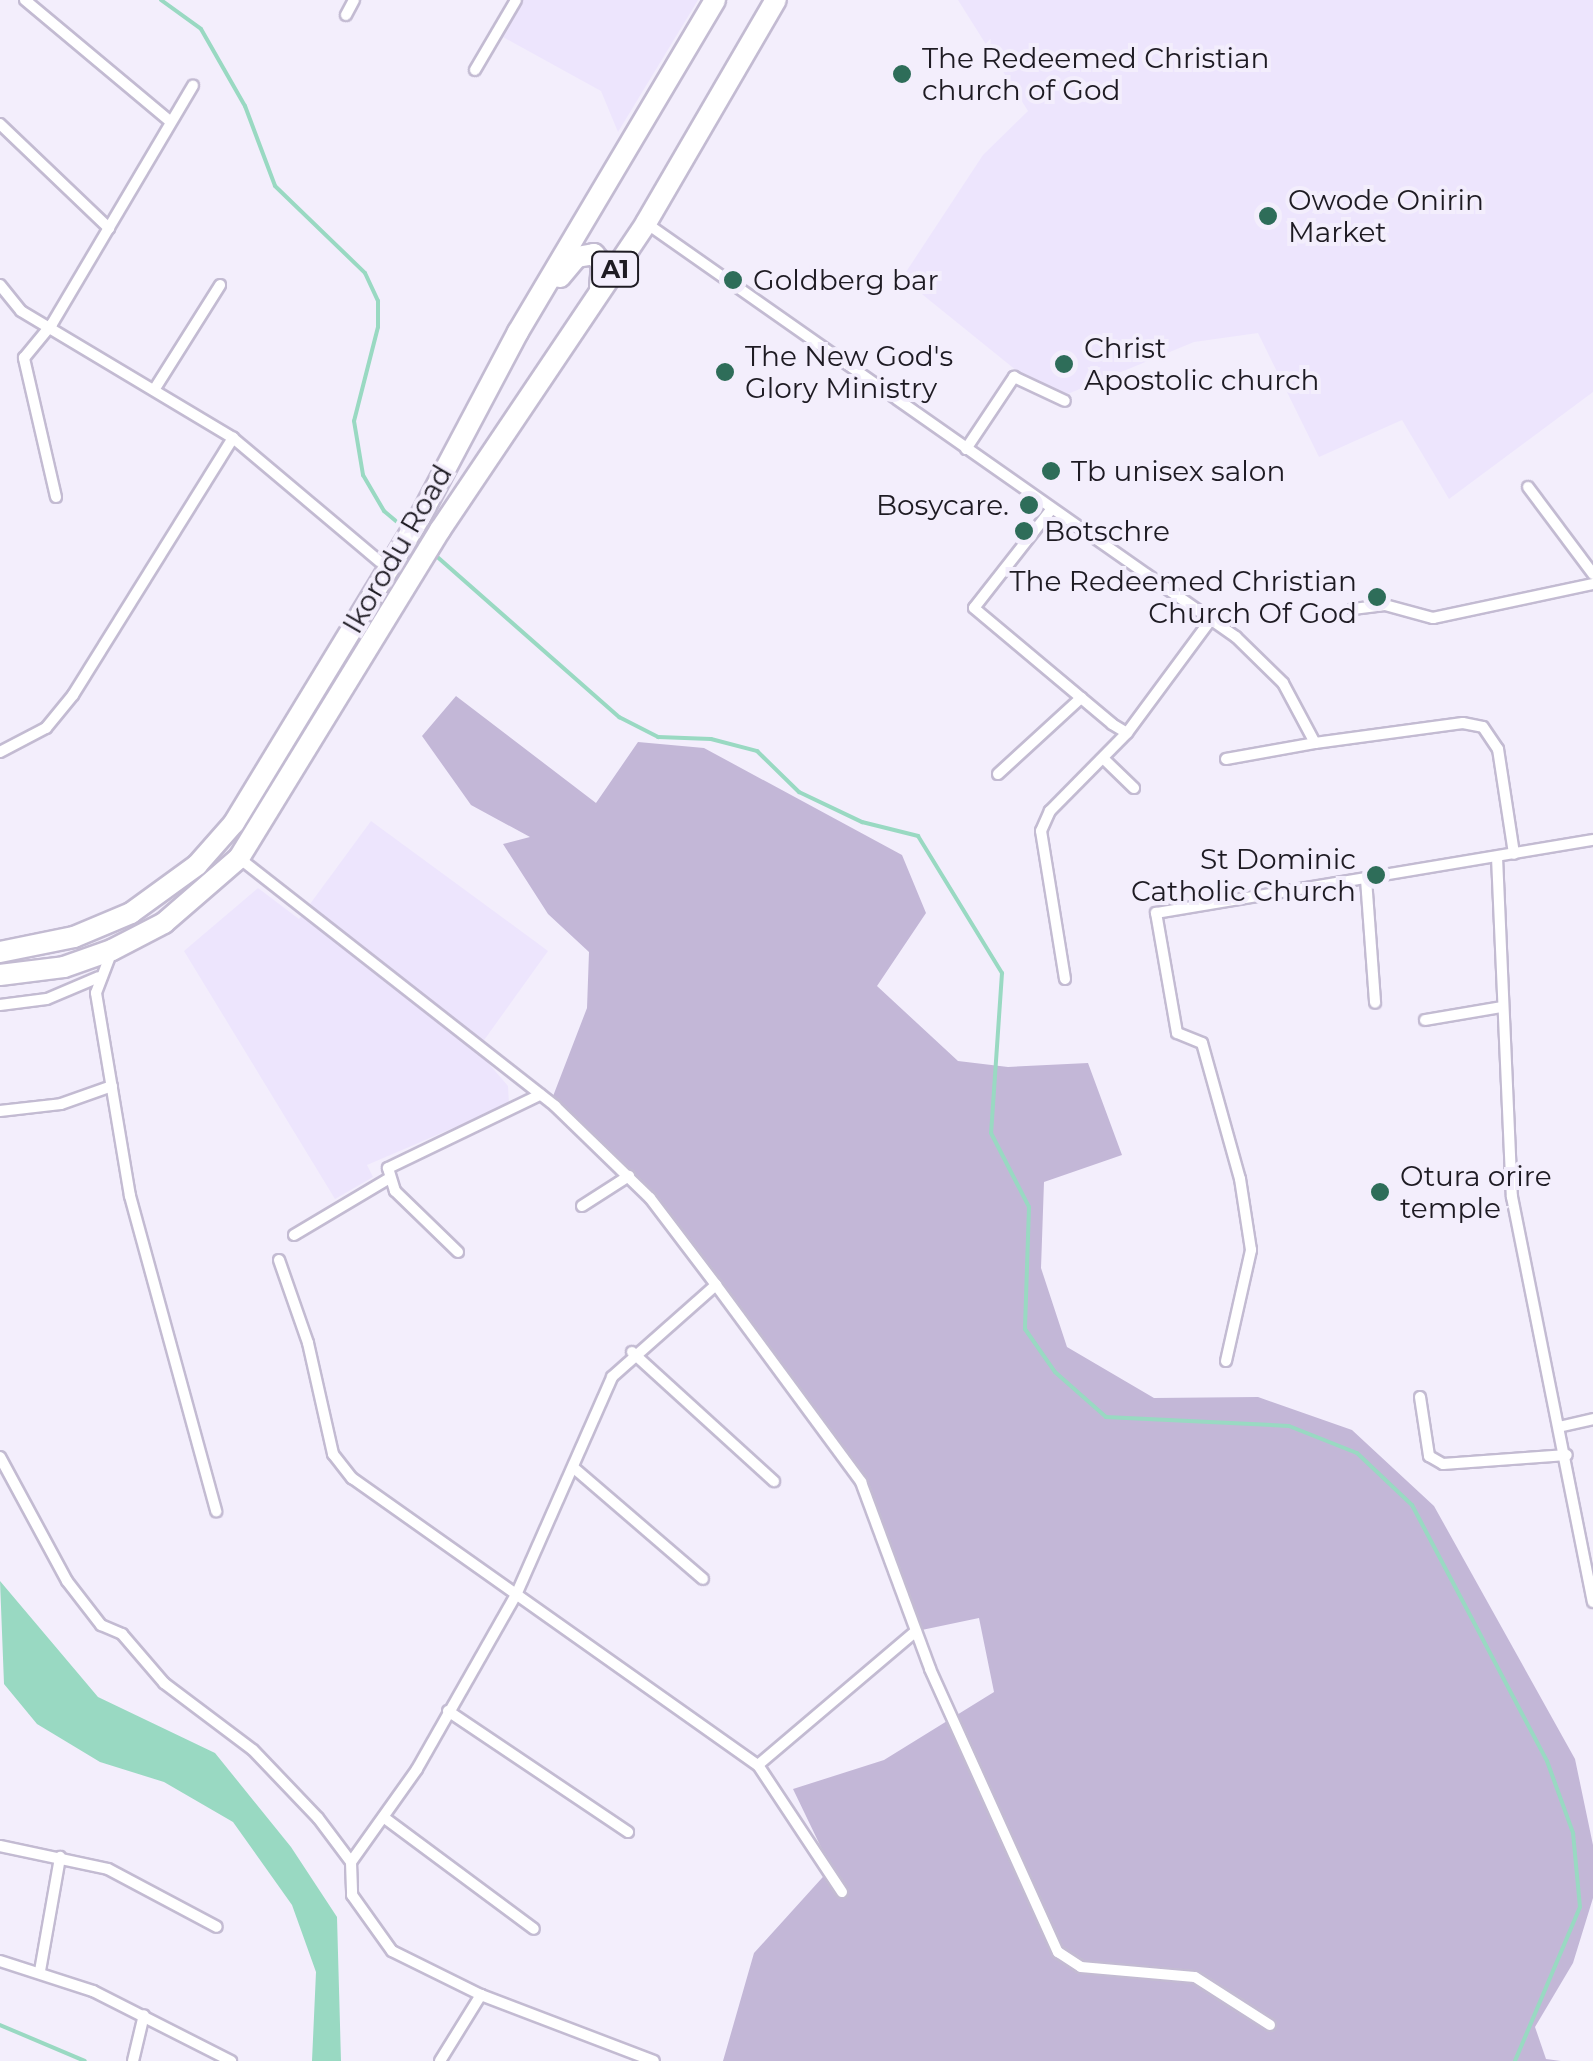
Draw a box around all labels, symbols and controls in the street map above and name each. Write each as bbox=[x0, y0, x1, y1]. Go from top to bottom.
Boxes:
place label: The Redeemed Christian church of God bbox=[922, 41, 1269, 107]
marker: The Redeemed Christian church of God bbox=[891, 63, 913, 85]
place label: Owode Onirin Market bbox=[1288, 183, 1484, 249]
marker: Owode Onirin Market bbox=[1257, 205, 1279, 227]
road number: A1 bbox=[590, 249, 640, 289]
place label: Goldberg bar bbox=[753, 263, 939, 297]
marker: Goldberg bar bbox=[722, 269, 744, 291]
place label: Christ Apostolic church bbox=[1084, 331, 1319, 397]
place label: The New God's Glory Ministry bbox=[745, 339, 953, 405]
marker: Christ Apostolic church bbox=[1053, 353, 1075, 375]
marker: The New God's Glory Ministry bbox=[714, 361, 736, 383]
place label: Tb unisex salon bbox=[1071, 454, 1285, 488]
street label: Ikorodu Road bbox=[335, 459, 459, 639]
marker: Tb unisex salon bbox=[1040, 460, 1062, 482]
place label: Bosycare. bbox=[876, 488, 1009, 522]
marker: Bosycare. bbox=[1018, 494, 1040, 516]
place label: Botschre bbox=[1044, 514, 1170, 548]
marker: Botschre bbox=[1013, 520, 1035, 542]
place label: The Redeemed Christian Church Of God bbox=[1010, 564, 1357, 630]
marker: The Redeemed Christian Church Of God bbox=[1366, 586, 1388, 608]
place label: St Dominic Catholic Church bbox=[1131, 842, 1356, 908]
marker: St Dominic Catholic Church bbox=[1365, 864, 1387, 886]
place label: Otura orire temple bbox=[1400, 1159, 1552, 1225]
marker: Otura orire temple bbox=[1369, 1181, 1391, 1203]

